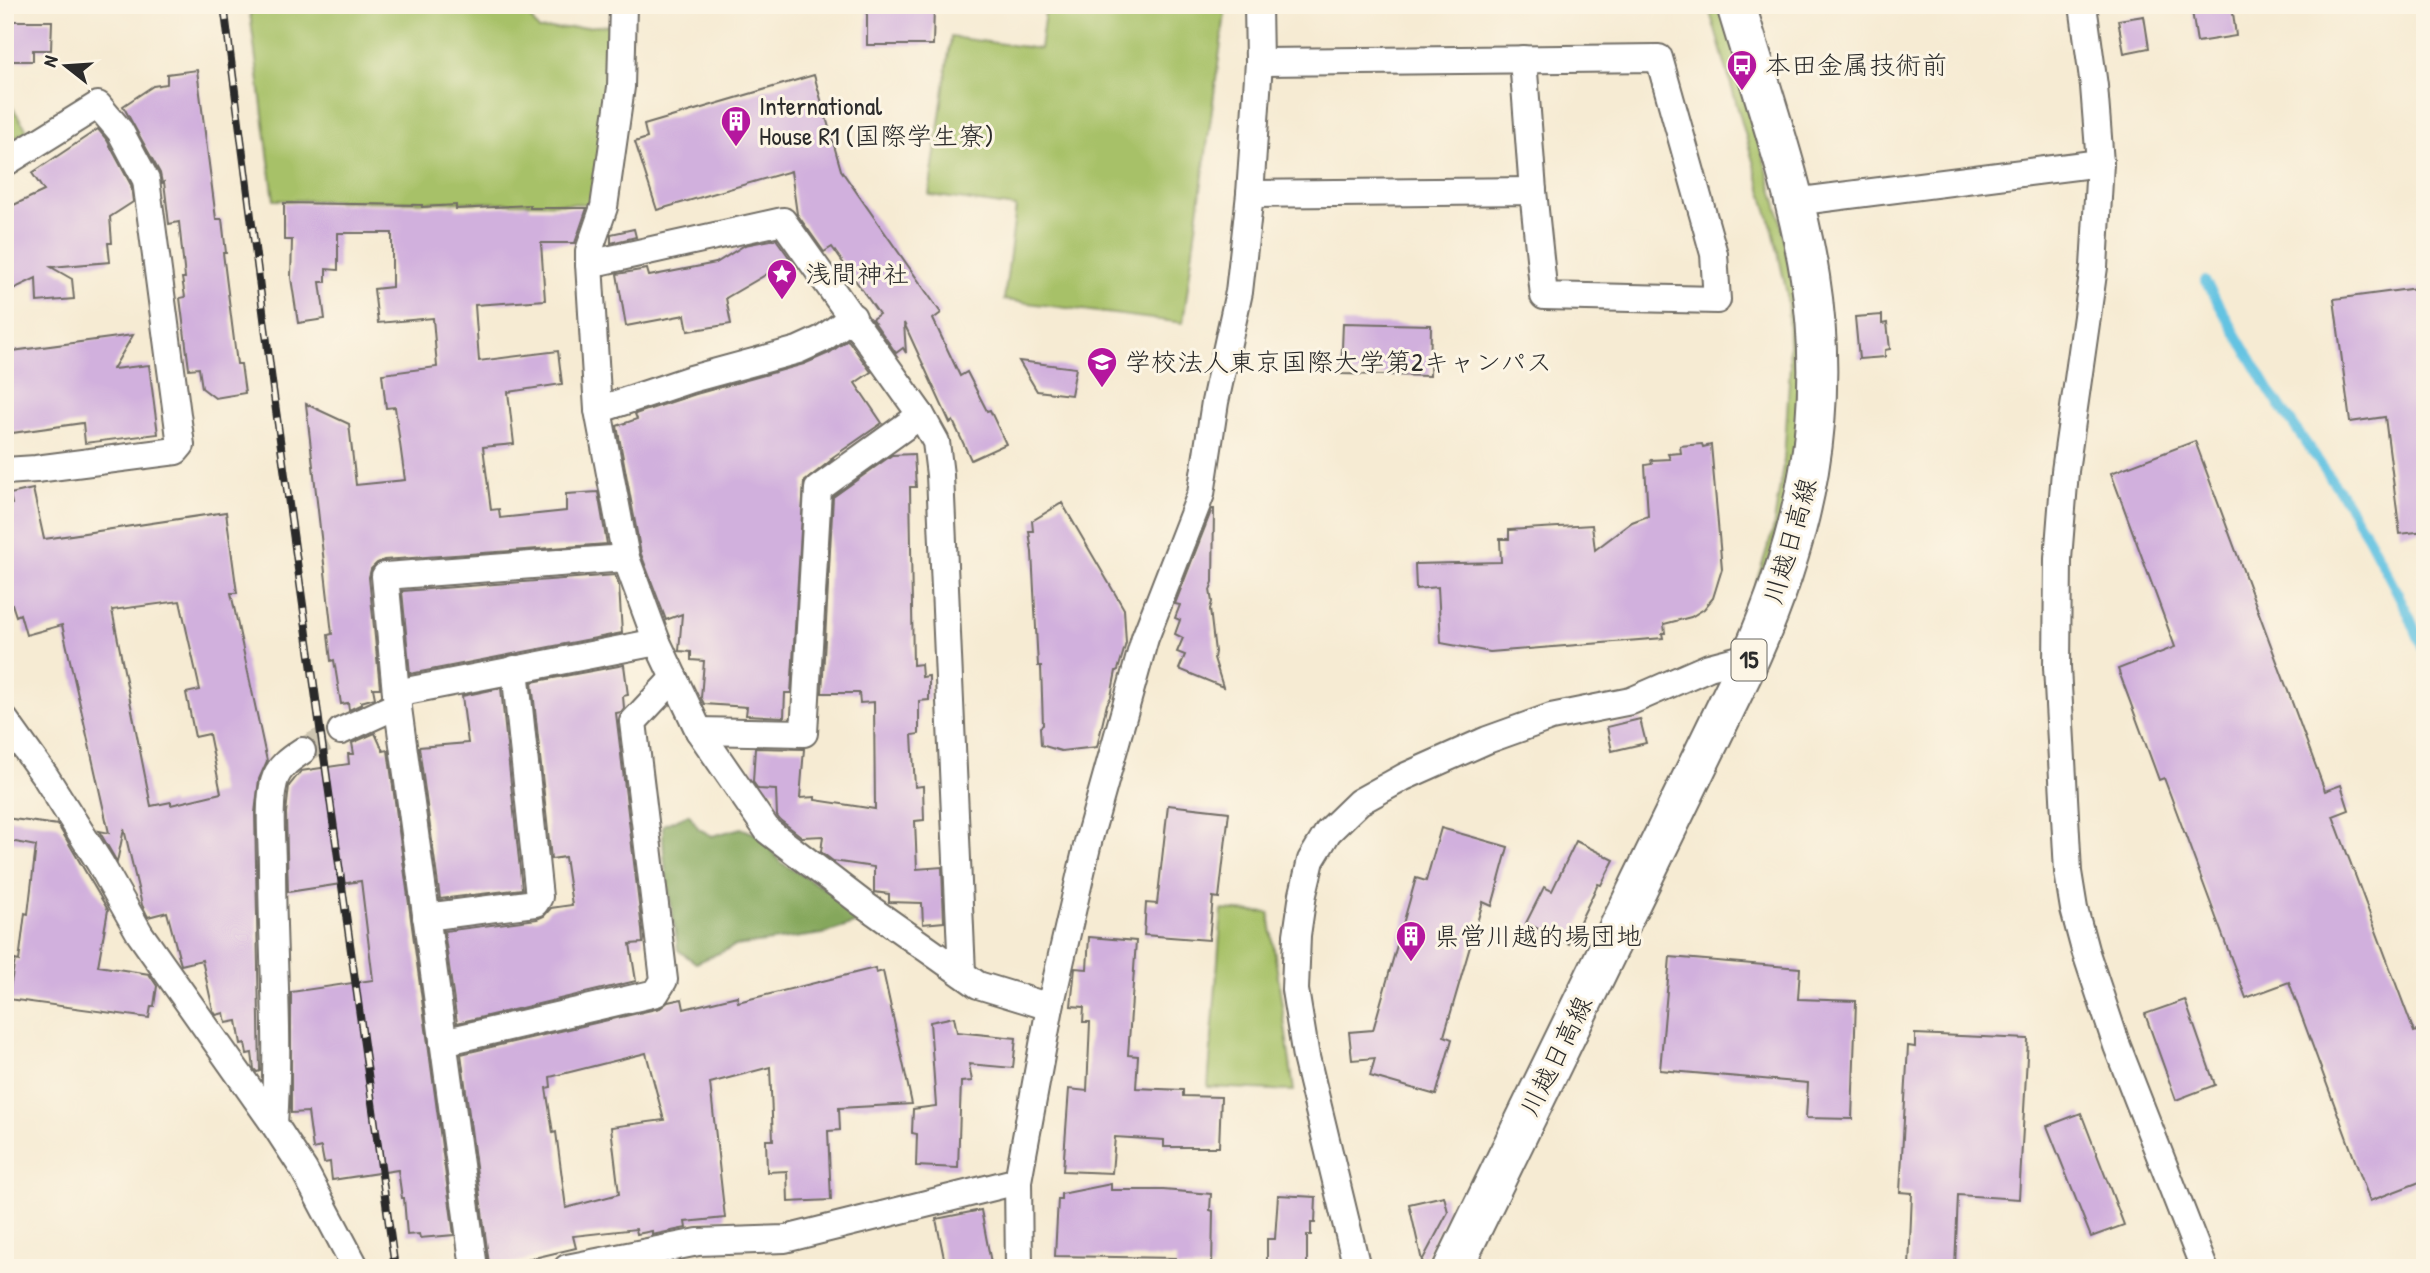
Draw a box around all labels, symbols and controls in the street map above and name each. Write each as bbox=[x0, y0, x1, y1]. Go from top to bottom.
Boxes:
north arrow bbox=[32, 32, 102, 102]
place label: 本田金属技術前 bbox=[1765, 47, 1947, 82]
bus stop icon: 本田金属技術前 bbox=[1725, 48, 1759, 92]
text: N bbox=[36, 52, 64, 70]
place label: International House R1 (国際学生寮) bbox=[759, 88, 994, 153]
building icon: International House R1 (国際学生寮) bbox=[719, 104, 753, 148]
place label: 浅間神社 bbox=[805, 256, 909, 291]
place icon: 浅間神社 bbox=[765, 257, 799, 301]
place label: 学校法人東京国際大学第2キャンパス bbox=[1125, 344, 1552, 379]
school or university icon: 学校法人東京国際大学第2キャンパス bbox=[1085, 345, 1119, 389]
street label: 川越日高線 bbox=[1755, 474, 1824, 608]
road number: 15 bbox=[1732, 640, 1766, 680]
place label: 県営川越的場団地 bbox=[1434, 918, 1642, 953]
building icon: 県営川越的場団地 bbox=[1394, 919, 1428, 963]
street label: 川越日高線 bbox=[1511, 990, 1600, 1122]

